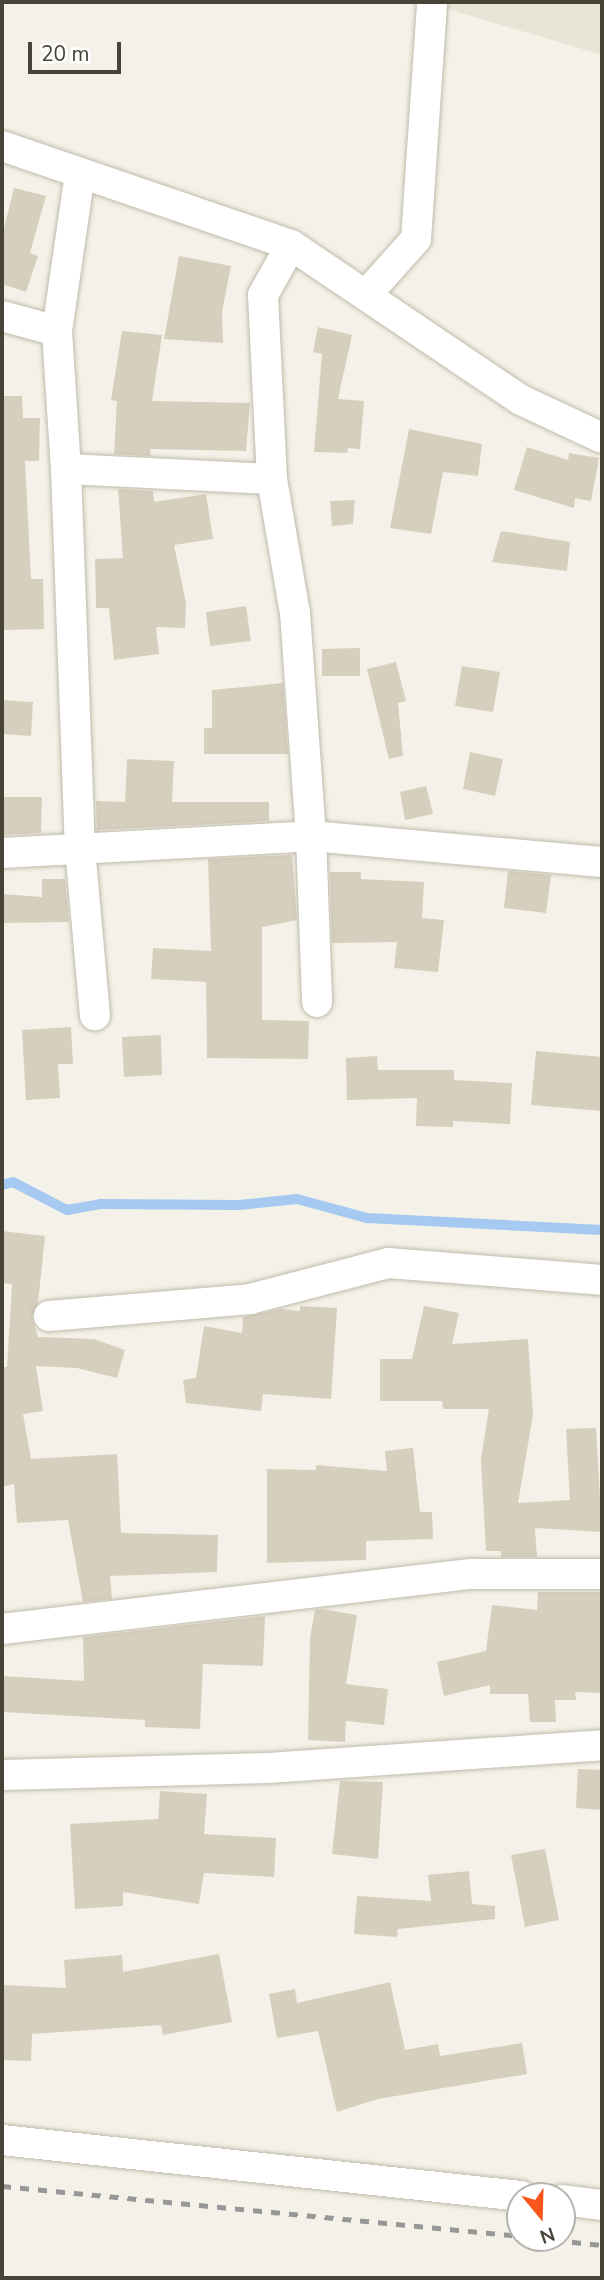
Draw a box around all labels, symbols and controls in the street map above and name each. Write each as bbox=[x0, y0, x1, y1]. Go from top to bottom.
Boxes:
scale bar bbox=[32, 28, 124, 72]
text: 20 m bbox=[41, 40, 90, 68]
north arrow bbox=[506, 2182, 576, 2252]
text: N bbox=[536, 2220, 558, 2250]

